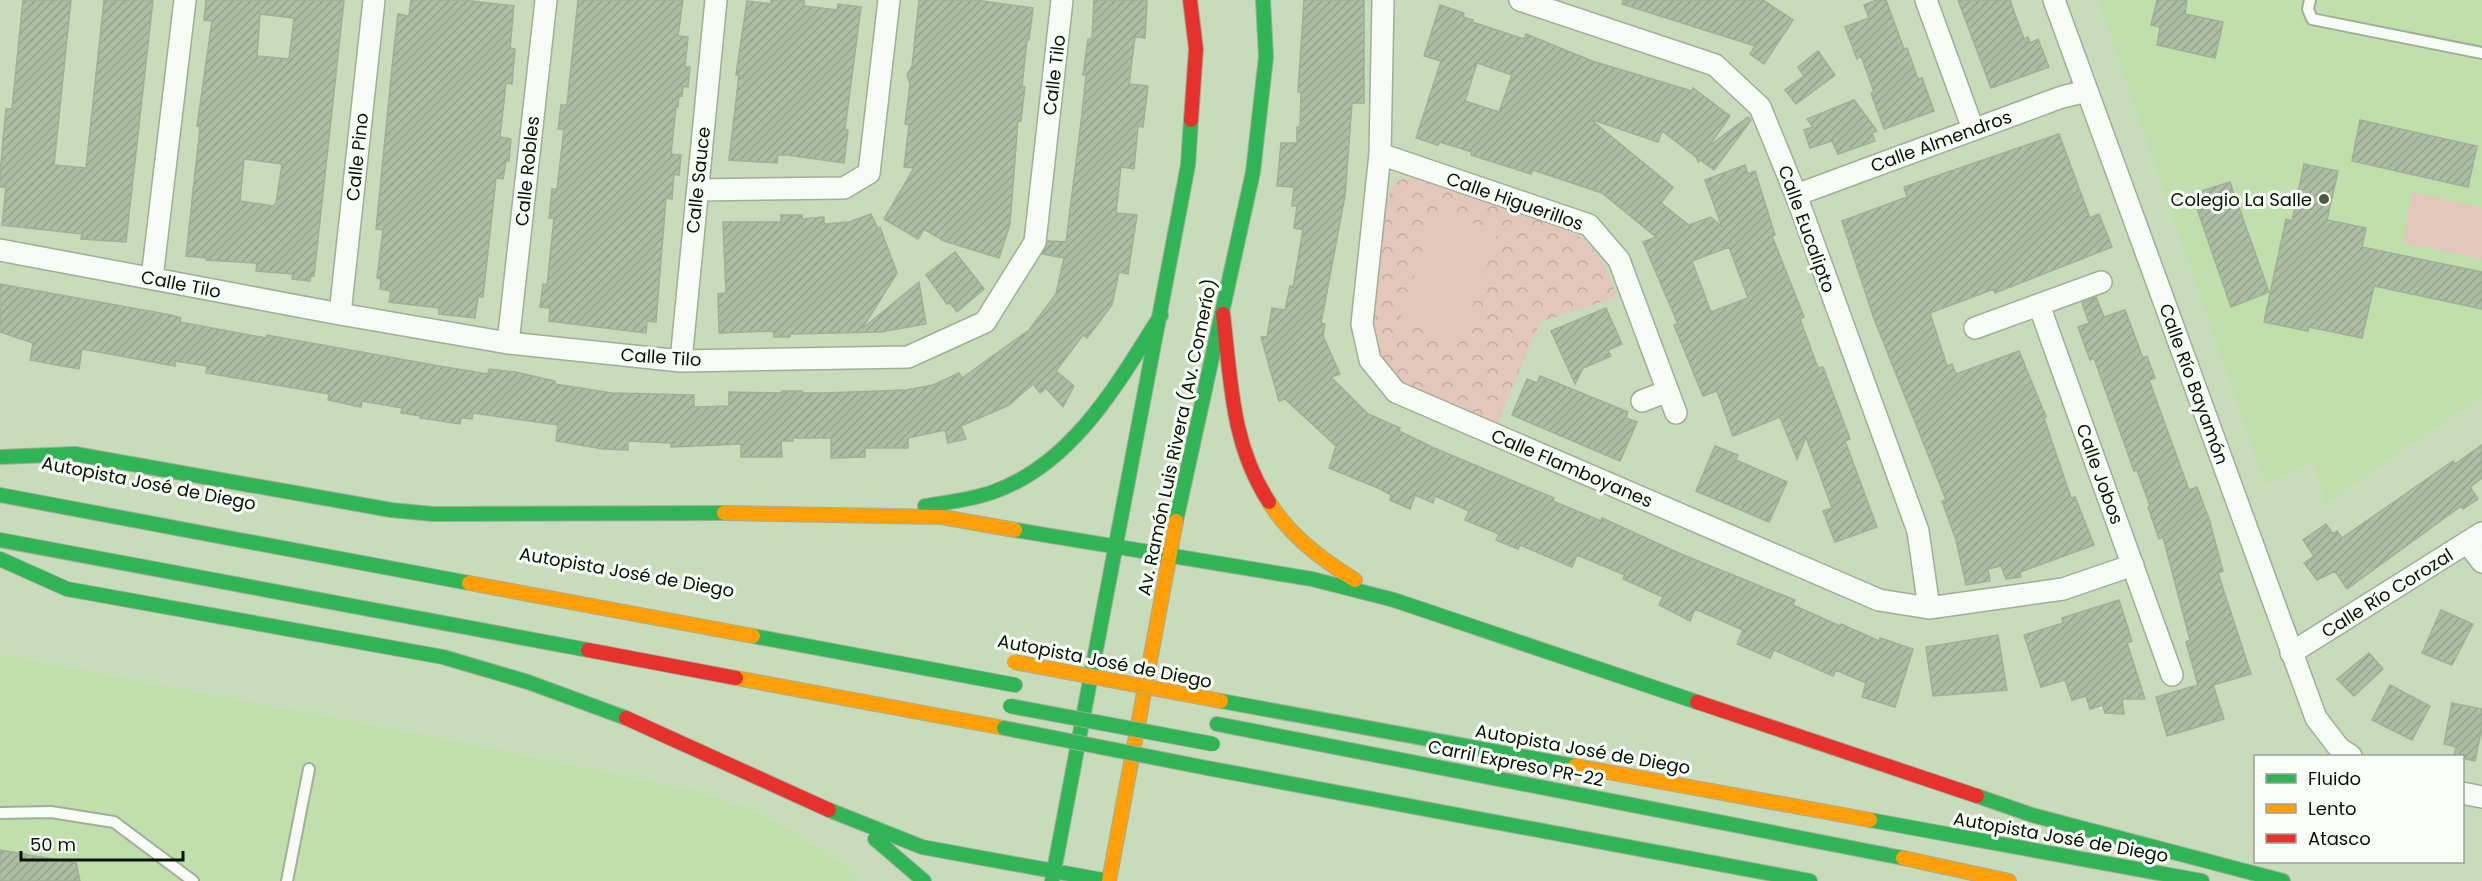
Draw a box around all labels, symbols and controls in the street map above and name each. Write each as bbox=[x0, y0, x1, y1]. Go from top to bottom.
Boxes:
street label: Calle Tilo bbox=[1037, 33, 1071, 117]
street label: Calle Almendros bbox=[1867, 104, 2015, 178]
street label: Calle Pino bbox=[340, 112, 374, 202]
street label: Calle Robles bbox=[509, 115, 545, 227]
street label: Calle Sauce bbox=[680, 125, 716, 235]
street label: Calle Eucalipto bbox=[1772, 162, 1842, 296]
street label: Calle Higuerillos bbox=[1443, 166, 1587, 236]
place label: Colegio La Salle bbox=[2171, 187, 2312, 212]
marker: Colegio La Salle bbox=[2317, 192, 2331, 206]
street label: Calle Tilo bbox=[139, 264, 223, 304]
street label: Av. Ramón Luis Rivera (Av. Comerío) bbox=[1131, 276, 1223, 598]
street label: Calle Río Bayamón bbox=[2153, 300, 2235, 468]
street label: Calle Tilo bbox=[620, 342, 702, 372]
street label: Calle Jobos bbox=[2070, 420, 2130, 528]
street label: Calle Flamboyanes bbox=[1487, 423, 1657, 513]
street label: Autopista José de Diego bbox=[40, 450, 258, 516]
street label: Autopista José de Diego bbox=[518, 541, 736, 603]
street label: Calle Río Corozal bbox=[2316, 542, 2458, 644]
street label: Autopista José de Diego bbox=[996, 628, 1214, 694]
street label: Autopista José de Diego bbox=[1474, 718, 1692, 780]
street label: Carril Expreso PR-22 bbox=[1426, 734, 1606, 792]
legend bbox=[2254, 755, 2464, 863]
text: Fluido bbox=[2308, 766, 2361, 791]
text: Lento bbox=[2308, 796, 2357, 821]
street label: Autopista José de Diego bbox=[1952, 806, 2170, 868]
scale bar bbox=[21, 824, 183, 862]
text: Atasco bbox=[2308, 826, 2371, 851]
text: 50 m bbox=[30, 832, 76, 857]

